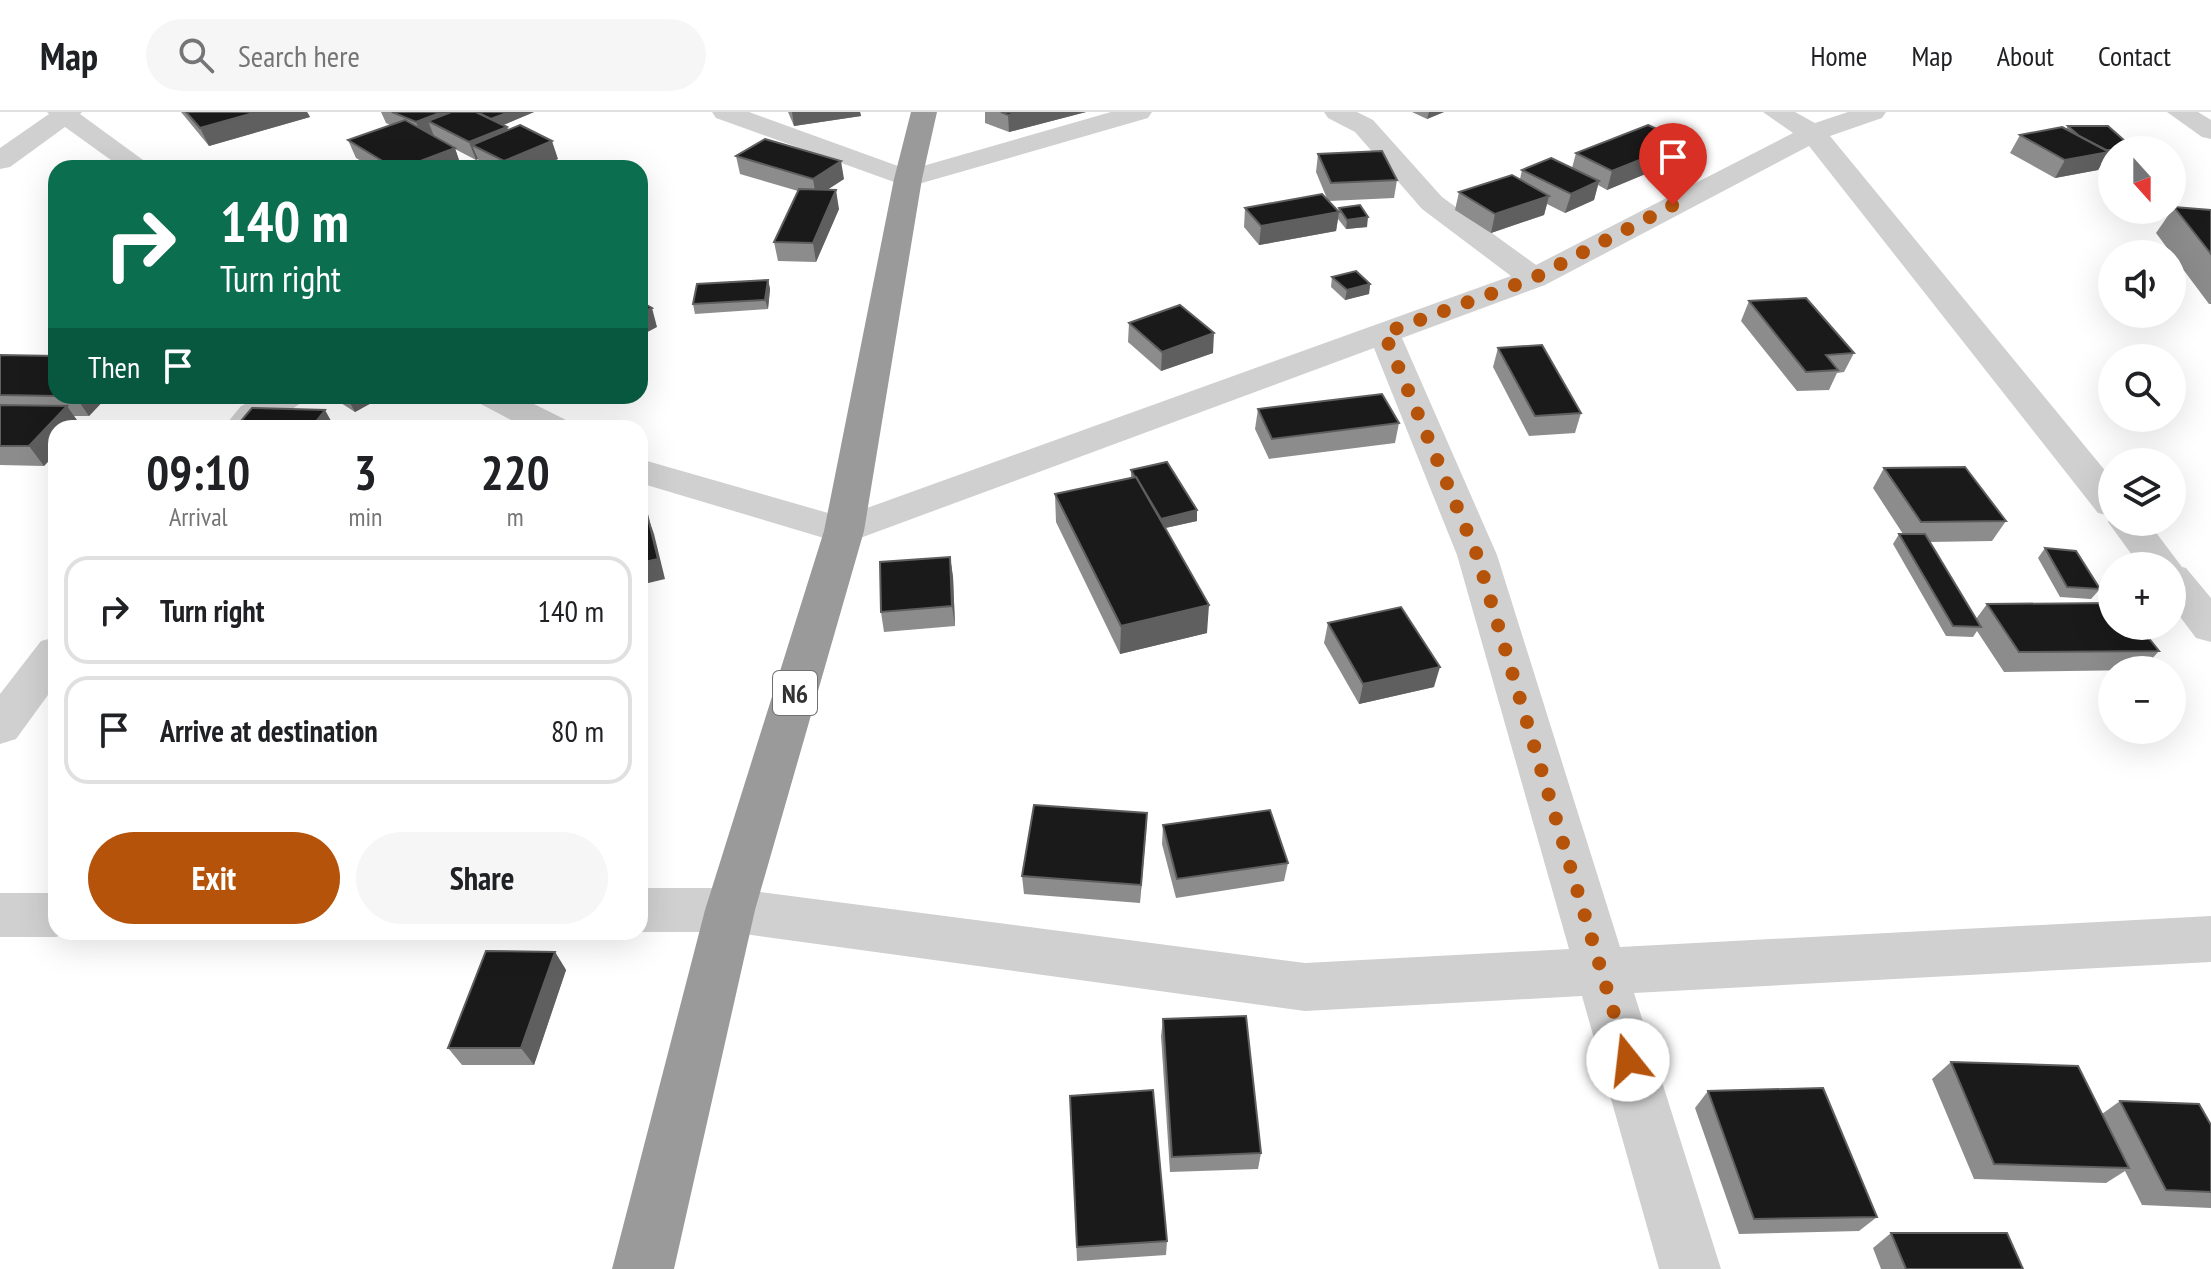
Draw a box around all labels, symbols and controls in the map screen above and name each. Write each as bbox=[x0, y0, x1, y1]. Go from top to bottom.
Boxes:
search box bbox=[146, 19, 706, 91]
text: Map bbox=[40, 31, 98, 80]
icon: search bbox=[174, 33, 218, 77]
text: Search here bbox=[238, 36, 360, 75]
text: Home bbox=[1811, 37, 1867, 74]
text: Map bbox=[1911, 37, 1953, 74]
text: About bbox=[1997, 37, 2054, 74]
text: Contact bbox=[2098, 37, 2171, 74]
pin bbox=[1639, 123, 1707, 205]
icon: arrive bbox=[1651, 135, 1695, 179]
north arrow bbox=[2098, 136, 2186, 224]
map controls bbox=[2098, 136, 2186, 744]
text: 140 m bbox=[220, 185, 349, 257]
icon: right bbox=[88, 192, 192, 296]
button: sound bbox=[2098, 240, 2186, 328]
text: Turn right bbox=[220, 255, 341, 302]
icon: arrive bbox=[156, 344, 200, 388]
button: search bbox=[2098, 344, 2186, 432]
text: Then bbox=[88, 347, 140, 386]
text: 09:10 bbox=[146, 441, 250, 503]
text: 3 bbox=[354, 441, 377, 503]
text: 220 bbox=[481, 441, 550, 503]
button: layers bbox=[2098, 448, 2186, 536]
text: Arrival bbox=[169, 500, 228, 533]
text: min bbox=[348, 500, 382, 533]
text: m bbox=[507, 500, 524, 533]
button: + bbox=[2098, 552, 2186, 640]
icon: right bbox=[92, 588, 136, 632]
text: Turn right bbox=[160, 591, 264, 630]
text: 140 m bbox=[538, 591, 604, 630]
button: − bbox=[2098, 656, 2186, 744]
road number: N6 bbox=[773, 671, 817, 715]
icon: arrive bbox=[92, 708, 136, 752]
text: Arrive at destination bbox=[160, 711, 378, 750]
text: 80 m bbox=[551, 711, 604, 750]
button: Exit bbox=[88, 832, 340, 924]
button: Share bbox=[356, 832, 608, 924]
position arrow bbox=[1586, 1018, 1670, 1102]

